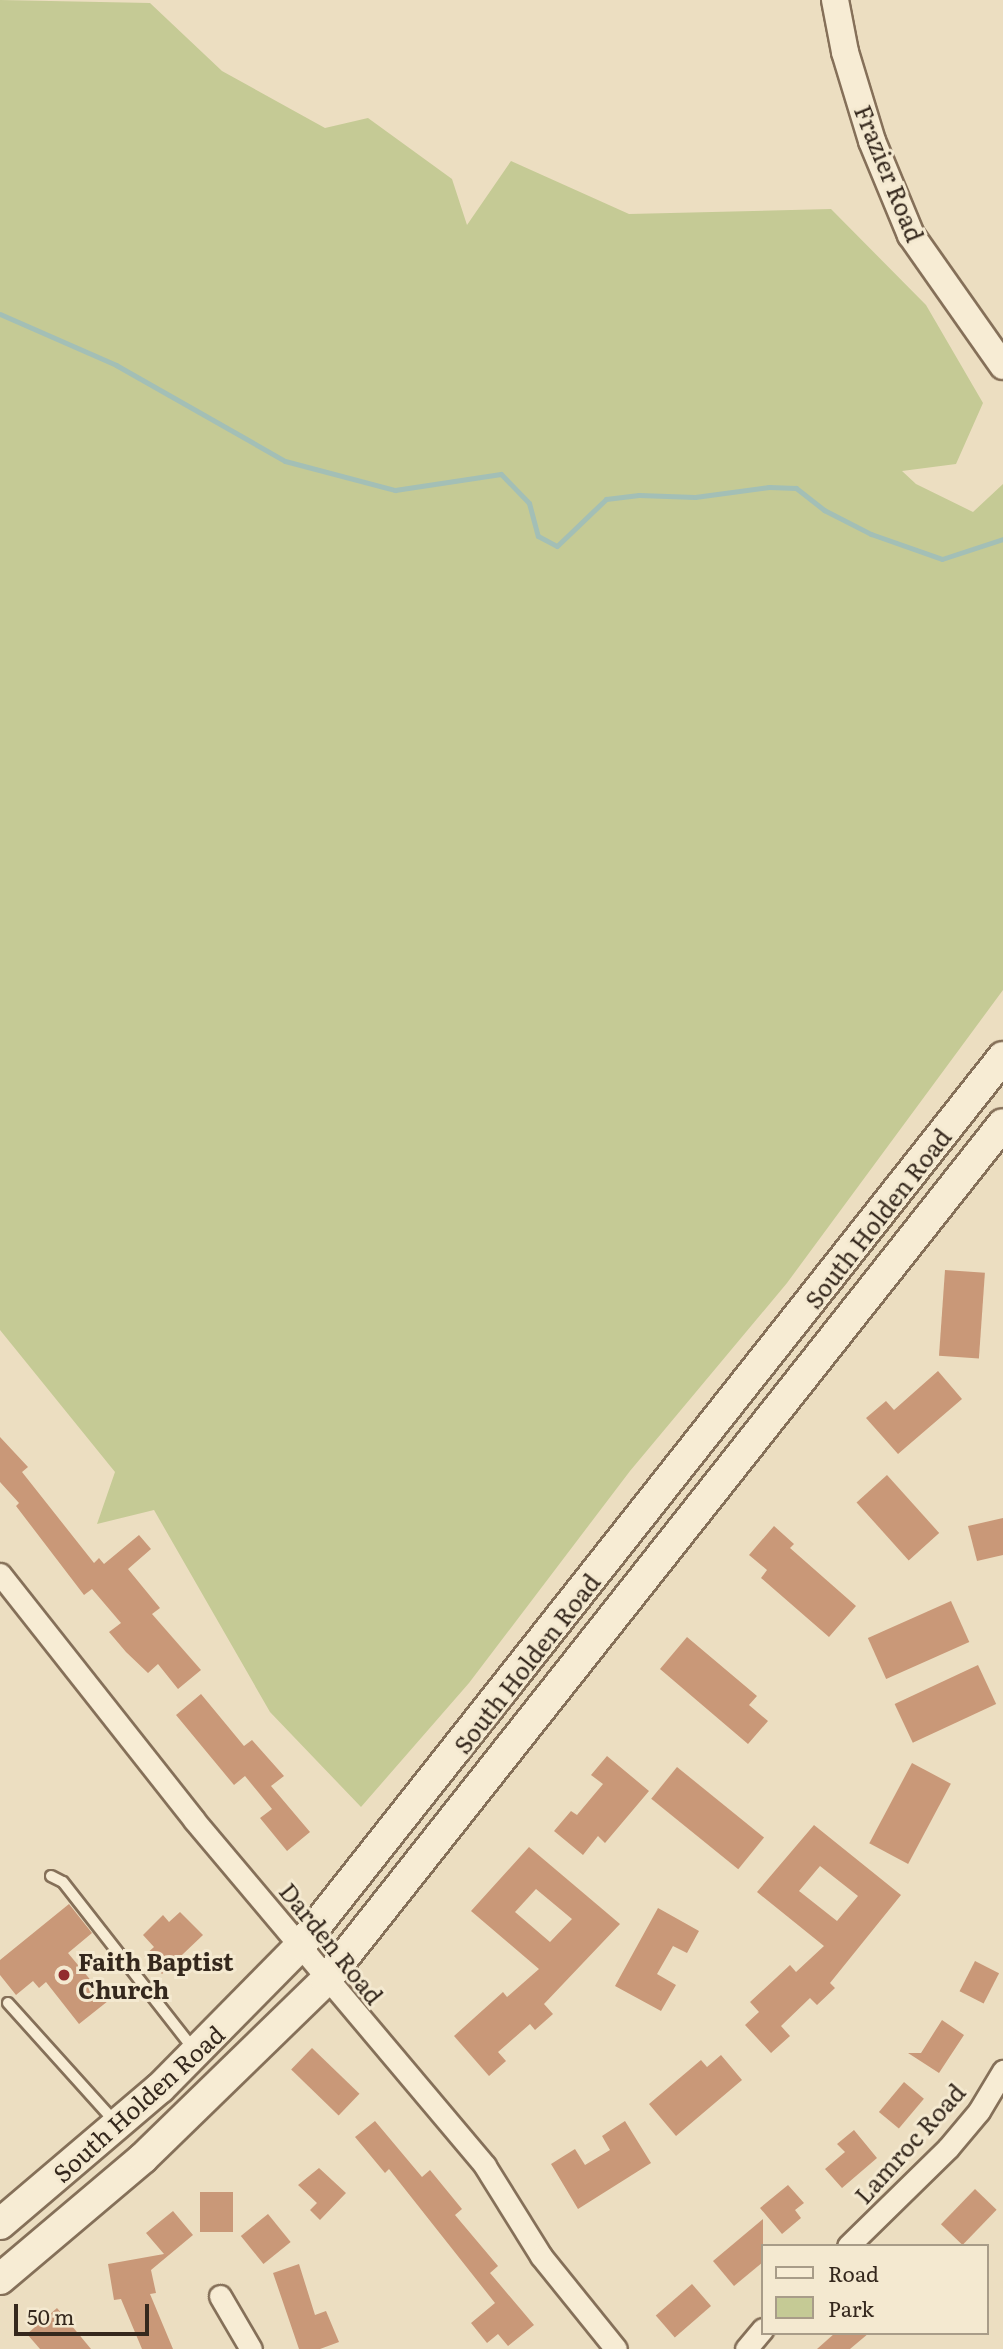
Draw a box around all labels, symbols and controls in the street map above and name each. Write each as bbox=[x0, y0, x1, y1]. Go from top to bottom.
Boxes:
street label: Frazier Road bbox=[850, 100, 930, 246]
street label: South Holden Road bbox=[798, 1122, 956, 1314]
street label: South Holden Road bbox=[447, 1567, 605, 1759]
street label: Darden Road bbox=[274, 1877, 390, 2009]
place label: Faith Baptist Church bbox=[78, 1947, 234, 2003]
marker: Faith Baptist Church bbox=[56, 1967, 72, 1983]
street label: South Holden Road bbox=[47, 2019, 229, 2187]
street label: Lamroc Road bbox=[848, 2077, 970, 2209]
legend bbox=[762, 2244, 989, 2335]
text: Road bbox=[828, 2257, 879, 2288]
scale bar bbox=[18, 2290, 152, 2334]
text: Park bbox=[828, 2292, 874, 2323]
text: 50 m bbox=[27, 2300, 74, 2331]

